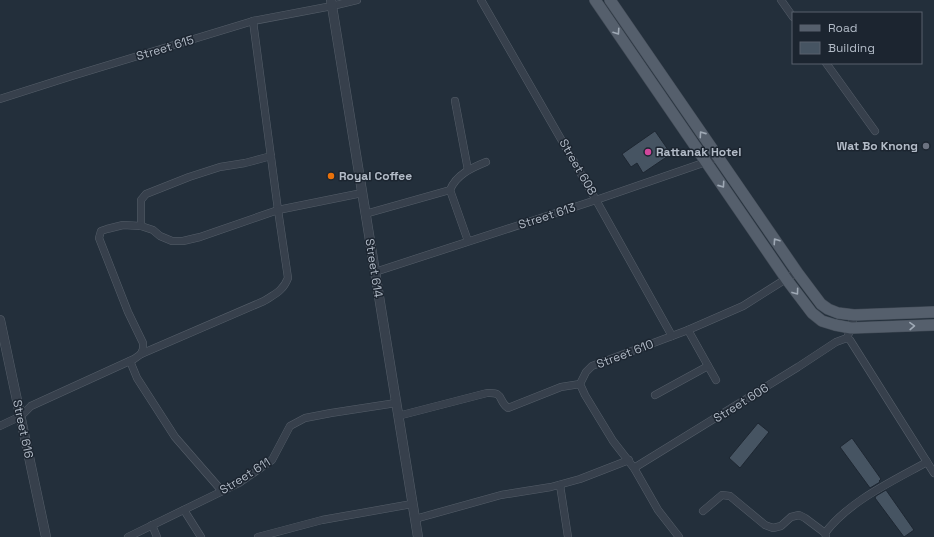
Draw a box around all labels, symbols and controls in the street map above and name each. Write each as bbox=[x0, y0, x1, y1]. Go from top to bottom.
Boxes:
legend bbox=[792, 12, 922, 64]
text: Road bbox=[828, 20, 857, 36]
one-way arrow bbox=[612, 28, 620, 35]
street label: Street 615 bbox=[134, 32, 196, 64]
text: Building bbox=[828, 40, 875, 56]
one-way arrow bbox=[700, 131, 707, 138]
street label: Street 608 bbox=[556, 136, 600, 198]
place label: Wat Bo Knong bbox=[837, 138, 918, 154]
marker: Wat Bo Knong bbox=[921, 141, 931, 151]
place label: Rattanak Hotel bbox=[656, 144, 741, 160]
marker: Rattanak Hotel bbox=[643, 147, 653, 157]
place label: Royal Coffee bbox=[339, 168, 412, 184]
marker: Royal Coffee bbox=[326, 171, 336, 181]
one-way arrow bbox=[717, 181, 724, 188]
street label: Street 613 bbox=[516, 199, 578, 233]
street label: Street 614 bbox=[361, 237, 387, 299]
one-way arrow bbox=[773, 238, 781, 245]
one-way arrow bbox=[791, 288, 798, 295]
one-way arrow bbox=[909, 321, 915, 330]
street label: Street 610 bbox=[594, 336, 656, 372]
street label: Street 606 bbox=[710, 380, 772, 426]
street label: Street 616 bbox=[9, 398, 37, 460]
street label: Street 611 bbox=[217, 454, 273, 498]

